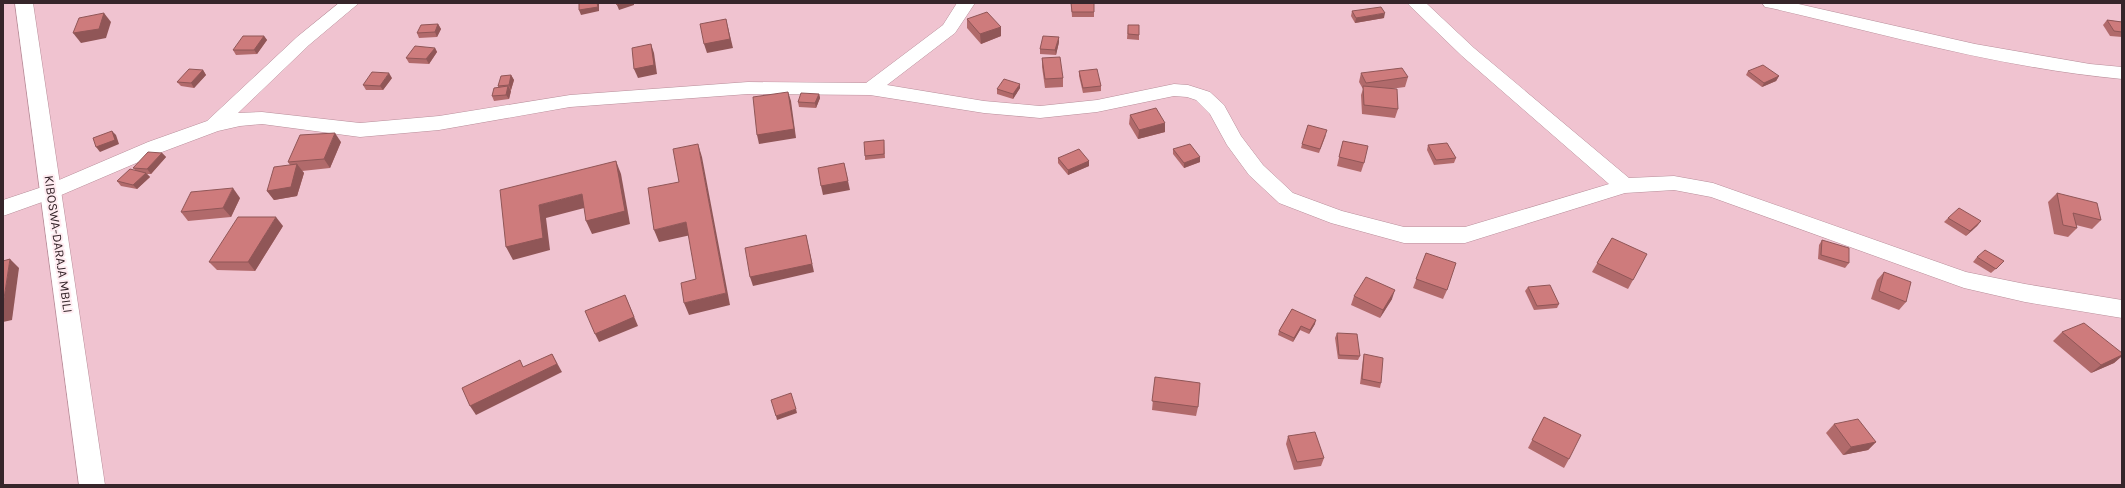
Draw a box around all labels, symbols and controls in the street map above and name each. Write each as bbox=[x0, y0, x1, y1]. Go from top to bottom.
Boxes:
street label: KIBOSWA-DARAJA MBILI bbox=[41, 174, 76, 314]

